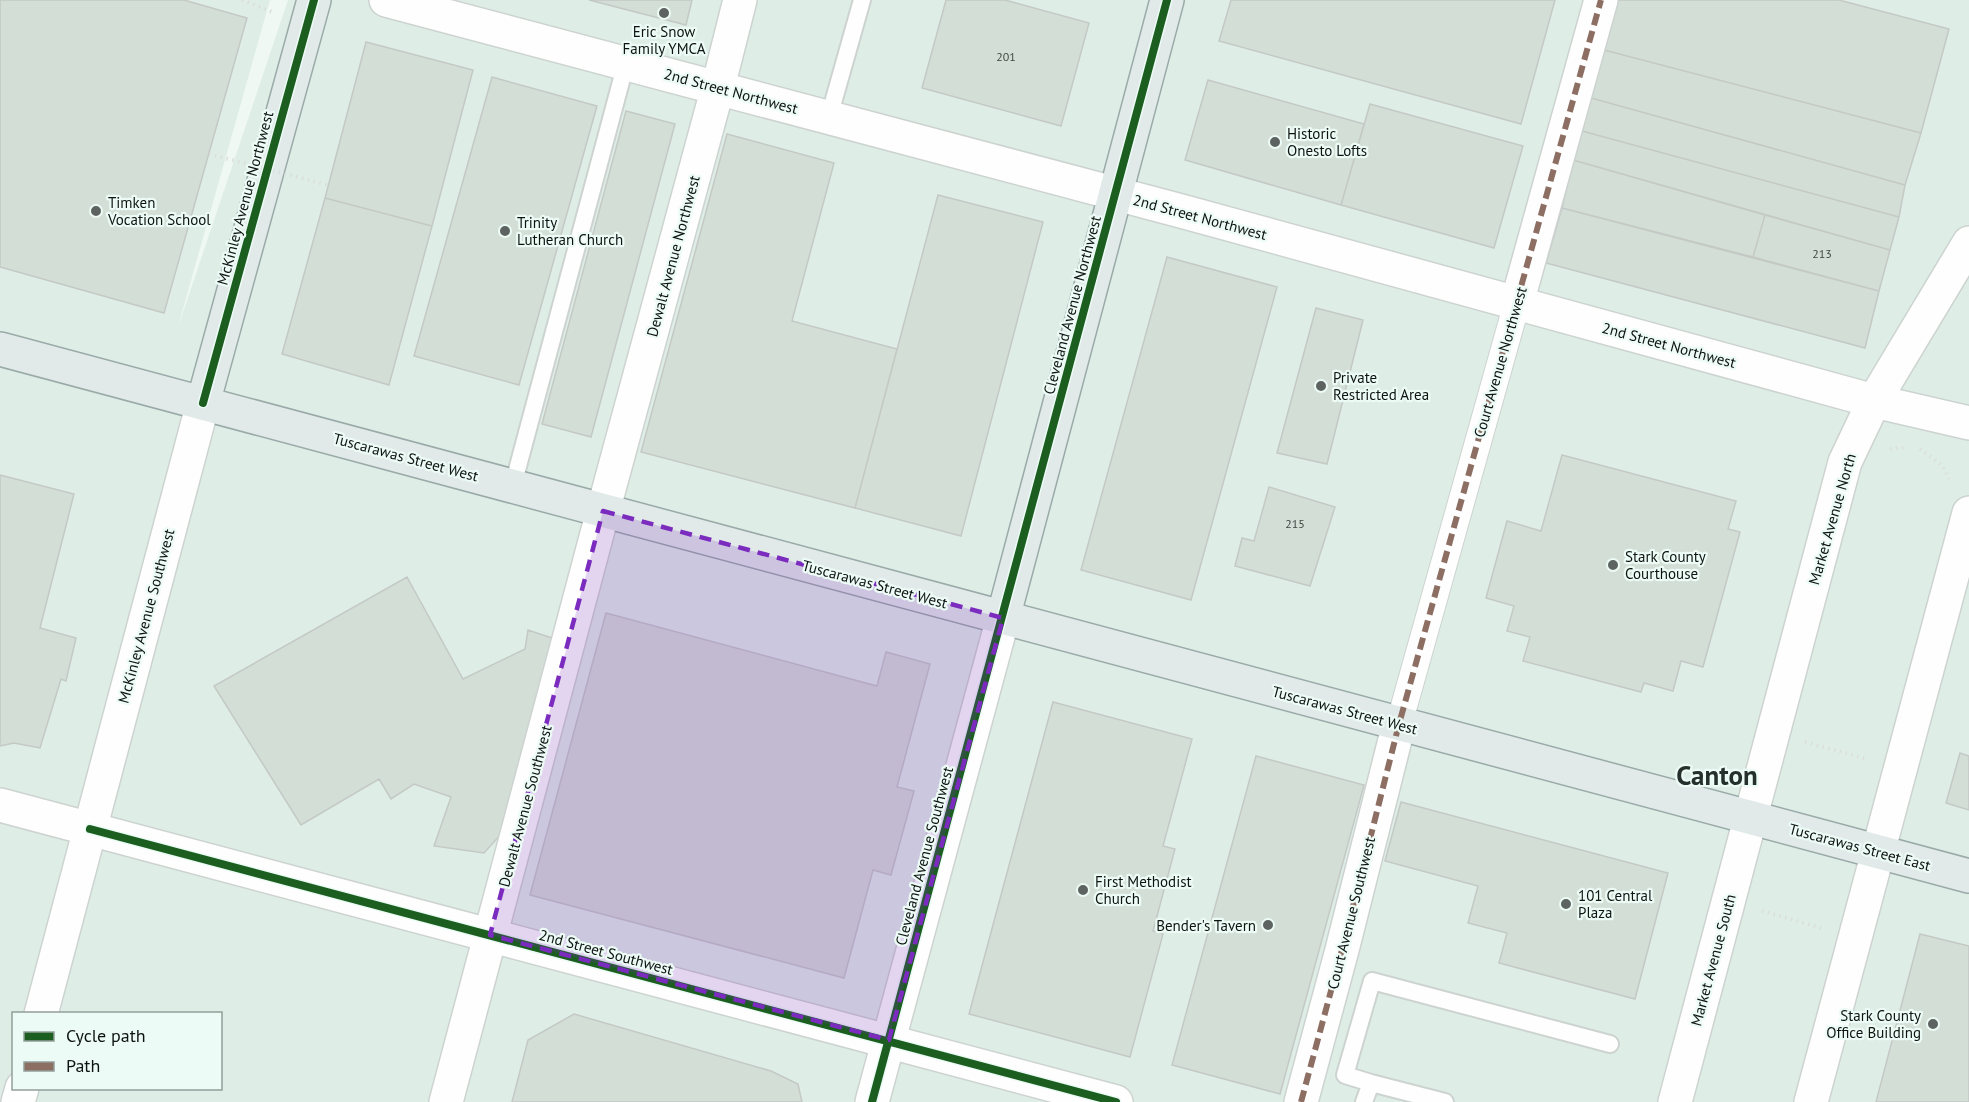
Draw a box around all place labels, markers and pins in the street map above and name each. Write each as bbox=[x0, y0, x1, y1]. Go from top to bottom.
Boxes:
marker: Eric Snow Family YMCA bbox=[657, 6, 671, 20]
place label: Eric Snow Family YMCA bbox=[623, 22, 706, 58]
place label: Historic Onesto Lofts bbox=[1287, 124, 1367, 160]
marker: Historic Onesto Lofts bbox=[1268, 135, 1282, 149]
place label: Timken Vocation School bbox=[107, 193, 211, 229]
marker: Timken Vocation School bbox=[89, 204, 103, 218]
place label: Trinity Lutheran Church bbox=[517, 213, 623, 249]
marker: Trinity Lutheran Church bbox=[498, 224, 512, 238]
place label: Private Restricted Area bbox=[1333, 368, 1429, 404]
marker: Private Restricted Area bbox=[1314, 379, 1328, 393]
place label: Stark County Courthouse bbox=[1625, 547, 1706, 583]
marker: Stark County Courthouse bbox=[1606, 558, 1620, 572]
place label: First Methodist Church bbox=[1095, 872, 1192, 908]
marker: First Methodist Church bbox=[1076, 883, 1090, 897]
place label: 101 Central Plaza bbox=[1578, 886, 1653, 922]
marker: 101 Central Plaza bbox=[1559, 897, 1573, 911]
place label: Bender's Tavern bbox=[1156, 916, 1256, 935]
marker: Bender's Tavern bbox=[1261, 918, 1275, 932]
place label: Stark County Office Building bbox=[1826, 1006, 1921, 1042]
marker: Stark County Office Building bbox=[1926, 1017, 1940, 1031]

